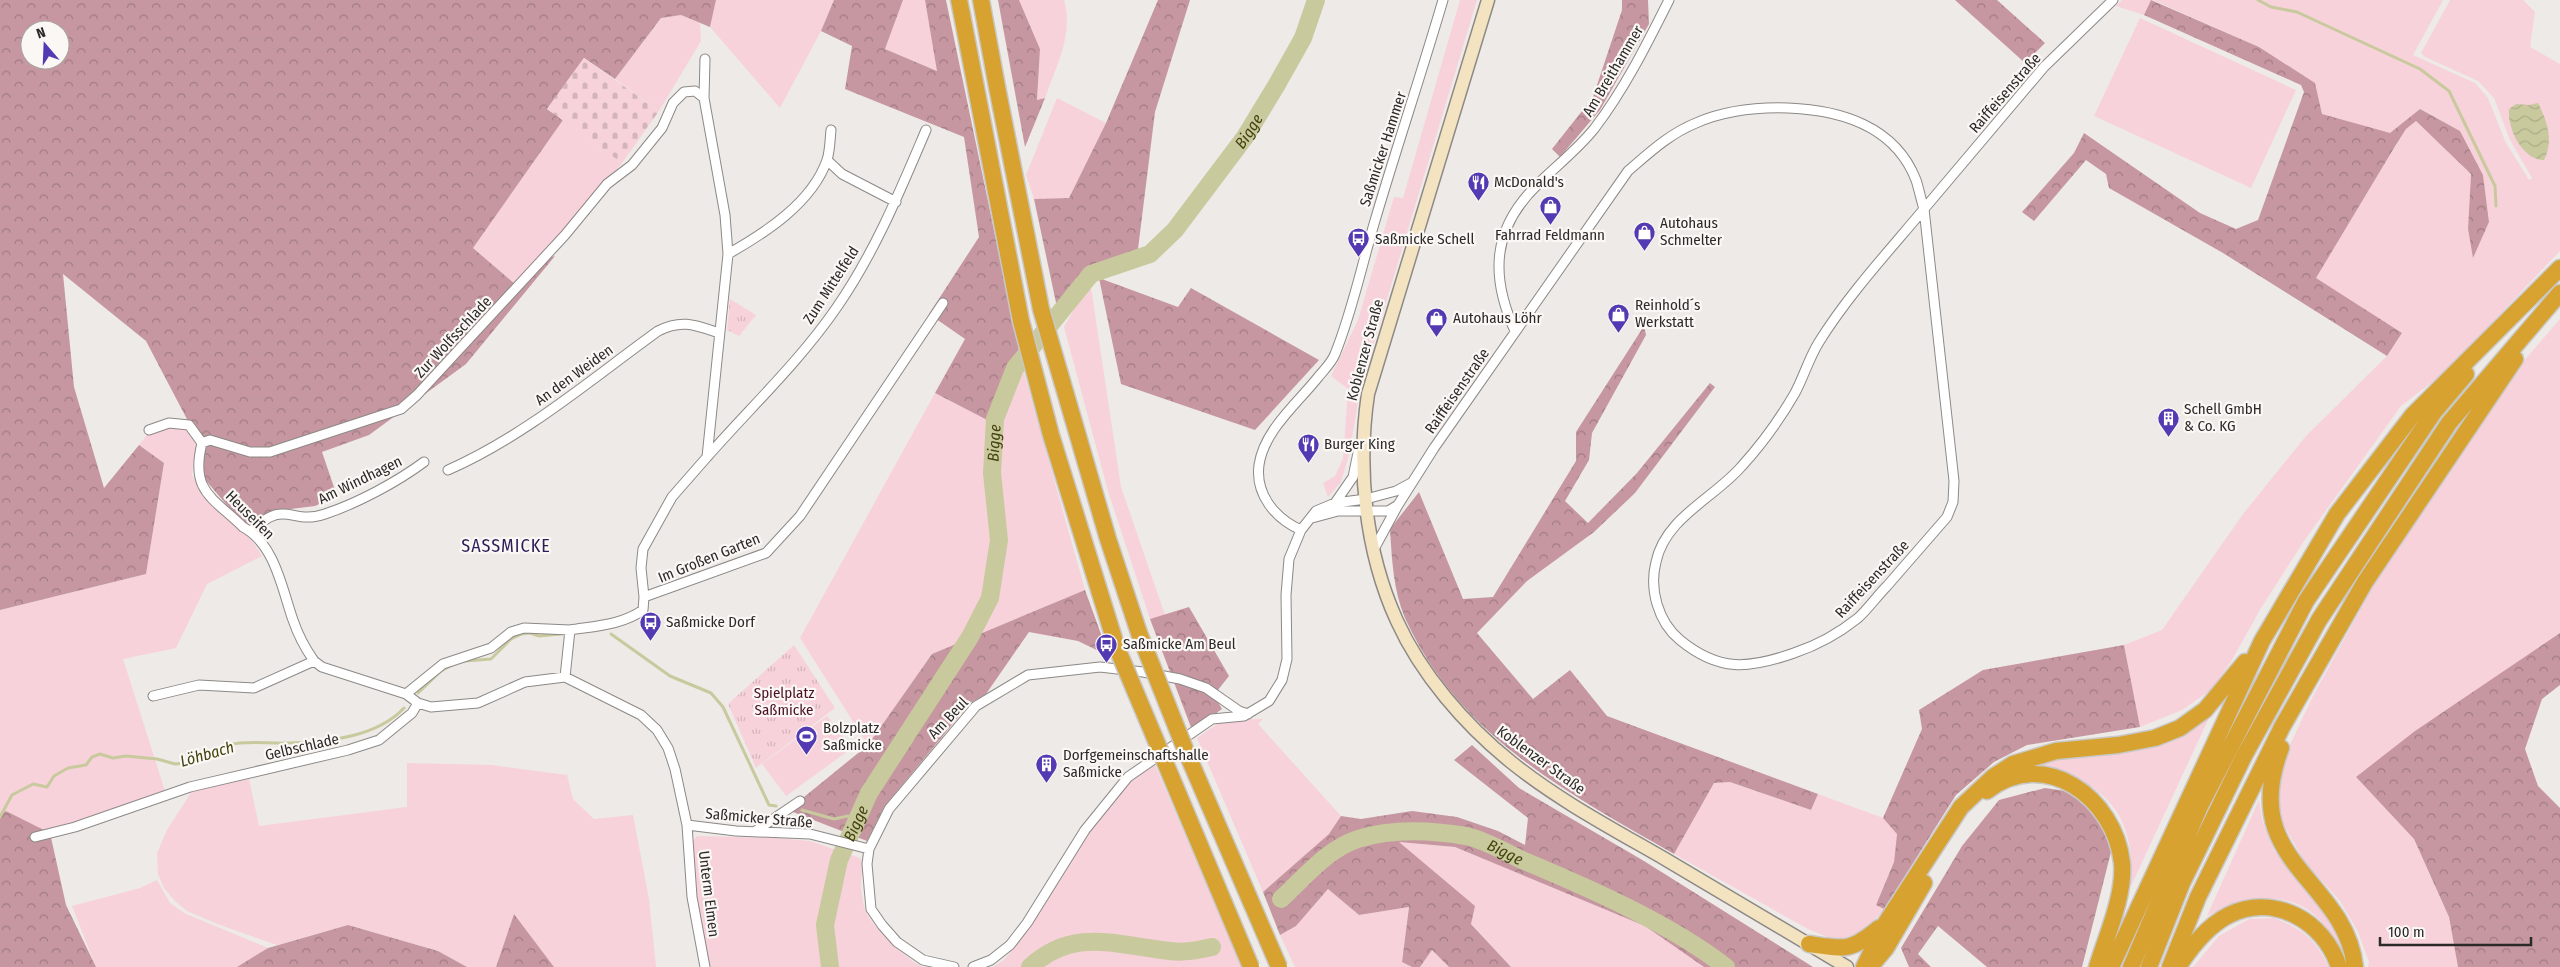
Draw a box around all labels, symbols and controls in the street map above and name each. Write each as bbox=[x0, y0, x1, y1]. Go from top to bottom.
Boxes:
north arrow bbox=[20, 20, 70, 70]
street label: Am Breithammer bbox=[1579, 22, 1648, 120]
text: N bbox=[34, 24, 48, 43]
street label: Raiffeisenstraße bbox=[1965, 49, 2045, 137]
street label: Saßmicker Hammer bbox=[1356, 89, 1410, 209]
water label: Bigge bbox=[1230, 110, 1267, 152]
restaurant icon: McDonald's bbox=[1466, 170, 1490, 201]
place label: McDonald's bbox=[1494, 173, 1564, 191]
shop icon: Fahrrad Feldmann bbox=[1538, 194, 1562, 225]
place label: Autohaus Schmelter bbox=[1660, 214, 1723, 249]
shop icon: Autohaus Schmelter bbox=[1632, 220, 1656, 251]
place label: Fahrrad Feldmann bbox=[1495, 226, 1605, 244]
bus stop icon: Saßmicke Schell bbox=[1347, 227, 1371, 258]
place label: Saßmicke Schell bbox=[1375, 230, 1474, 248]
street label: Zum Mittelfeld bbox=[799, 243, 863, 327]
street label: Zur Wolfsschlade bbox=[411, 293, 495, 381]
place label: Reinhold´s Werkstatt bbox=[1635, 296, 1700, 331]
street label: Koblenzer Straße bbox=[1343, 297, 1387, 403]
shop icon: Reinhold´s Werkstatt bbox=[1607, 302, 1631, 333]
shop icon: Autohaus Löhr bbox=[1425, 306, 1449, 337]
place label: Autohaus Löhr bbox=[1453, 309, 1542, 327]
street label: An den Weiden bbox=[532, 341, 616, 409]
street label: Raiffeisenstraße bbox=[1421, 345, 1493, 437]
place label: Schell GmbH & Co. KG bbox=[2184, 400, 2262, 435]
building icon: Schell GmbH & Co. KG bbox=[2156, 406, 2180, 437]
water label: Bigge bbox=[983, 423, 1004, 462]
restaurant icon: Burger King bbox=[1296, 432, 1320, 463]
place label: Burger King bbox=[1324, 435, 1395, 453]
street label: Am Windhagen bbox=[315, 452, 405, 508]
street label: Heuseifen bbox=[222, 487, 278, 543]
street label: Im Großen Garten bbox=[655, 529, 763, 587]
district label: SASSMICKE bbox=[461, 535, 551, 557]
street label: Raiffeisenstraße bbox=[1831, 536, 1913, 622]
bus stop icon: Saßmicke Dorf bbox=[638, 610, 662, 641]
place label: Saßmicke Dorf bbox=[666, 613, 756, 631]
bus stop icon: Saßmicke Am Beul bbox=[1095, 632, 1119, 663]
place label: Saßmicke Am Beul bbox=[1123, 635, 1236, 653]
park label: Spielplatz Saßmicke bbox=[754, 684, 814, 719]
street label: Am Beul bbox=[924, 693, 972, 743]
place label: Bolzplatz Saßmicke bbox=[823, 719, 882, 754]
street label: Koblenzer Straße bbox=[1493, 722, 1589, 798]
sports icon: Bolzplatz Saßmicke bbox=[795, 725, 819, 756]
street label: Gelbschlade bbox=[263, 730, 341, 764]
water label: Löhbach bbox=[178, 737, 236, 771]
place label: Dorfgemeinschaftshalle Saßmicke bbox=[1063, 746, 1209, 781]
building icon: Dorfgemeinschaftshalle Saßmicke bbox=[1035, 752, 1059, 783]
water label: Bigge bbox=[839, 802, 872, 844]
street label: Saßmicker Straße bbox=[705, 804, 813, 832]
water label: Bigge bbox=[1485, 835, 1527, 869]
street label: Unterm Elmen bbox=[695, 850, 723, 938]
scale bar bbox=[2380, 914, 2531, 946]
text: 100 m bbox=[2388, 923, 2425, 941]

